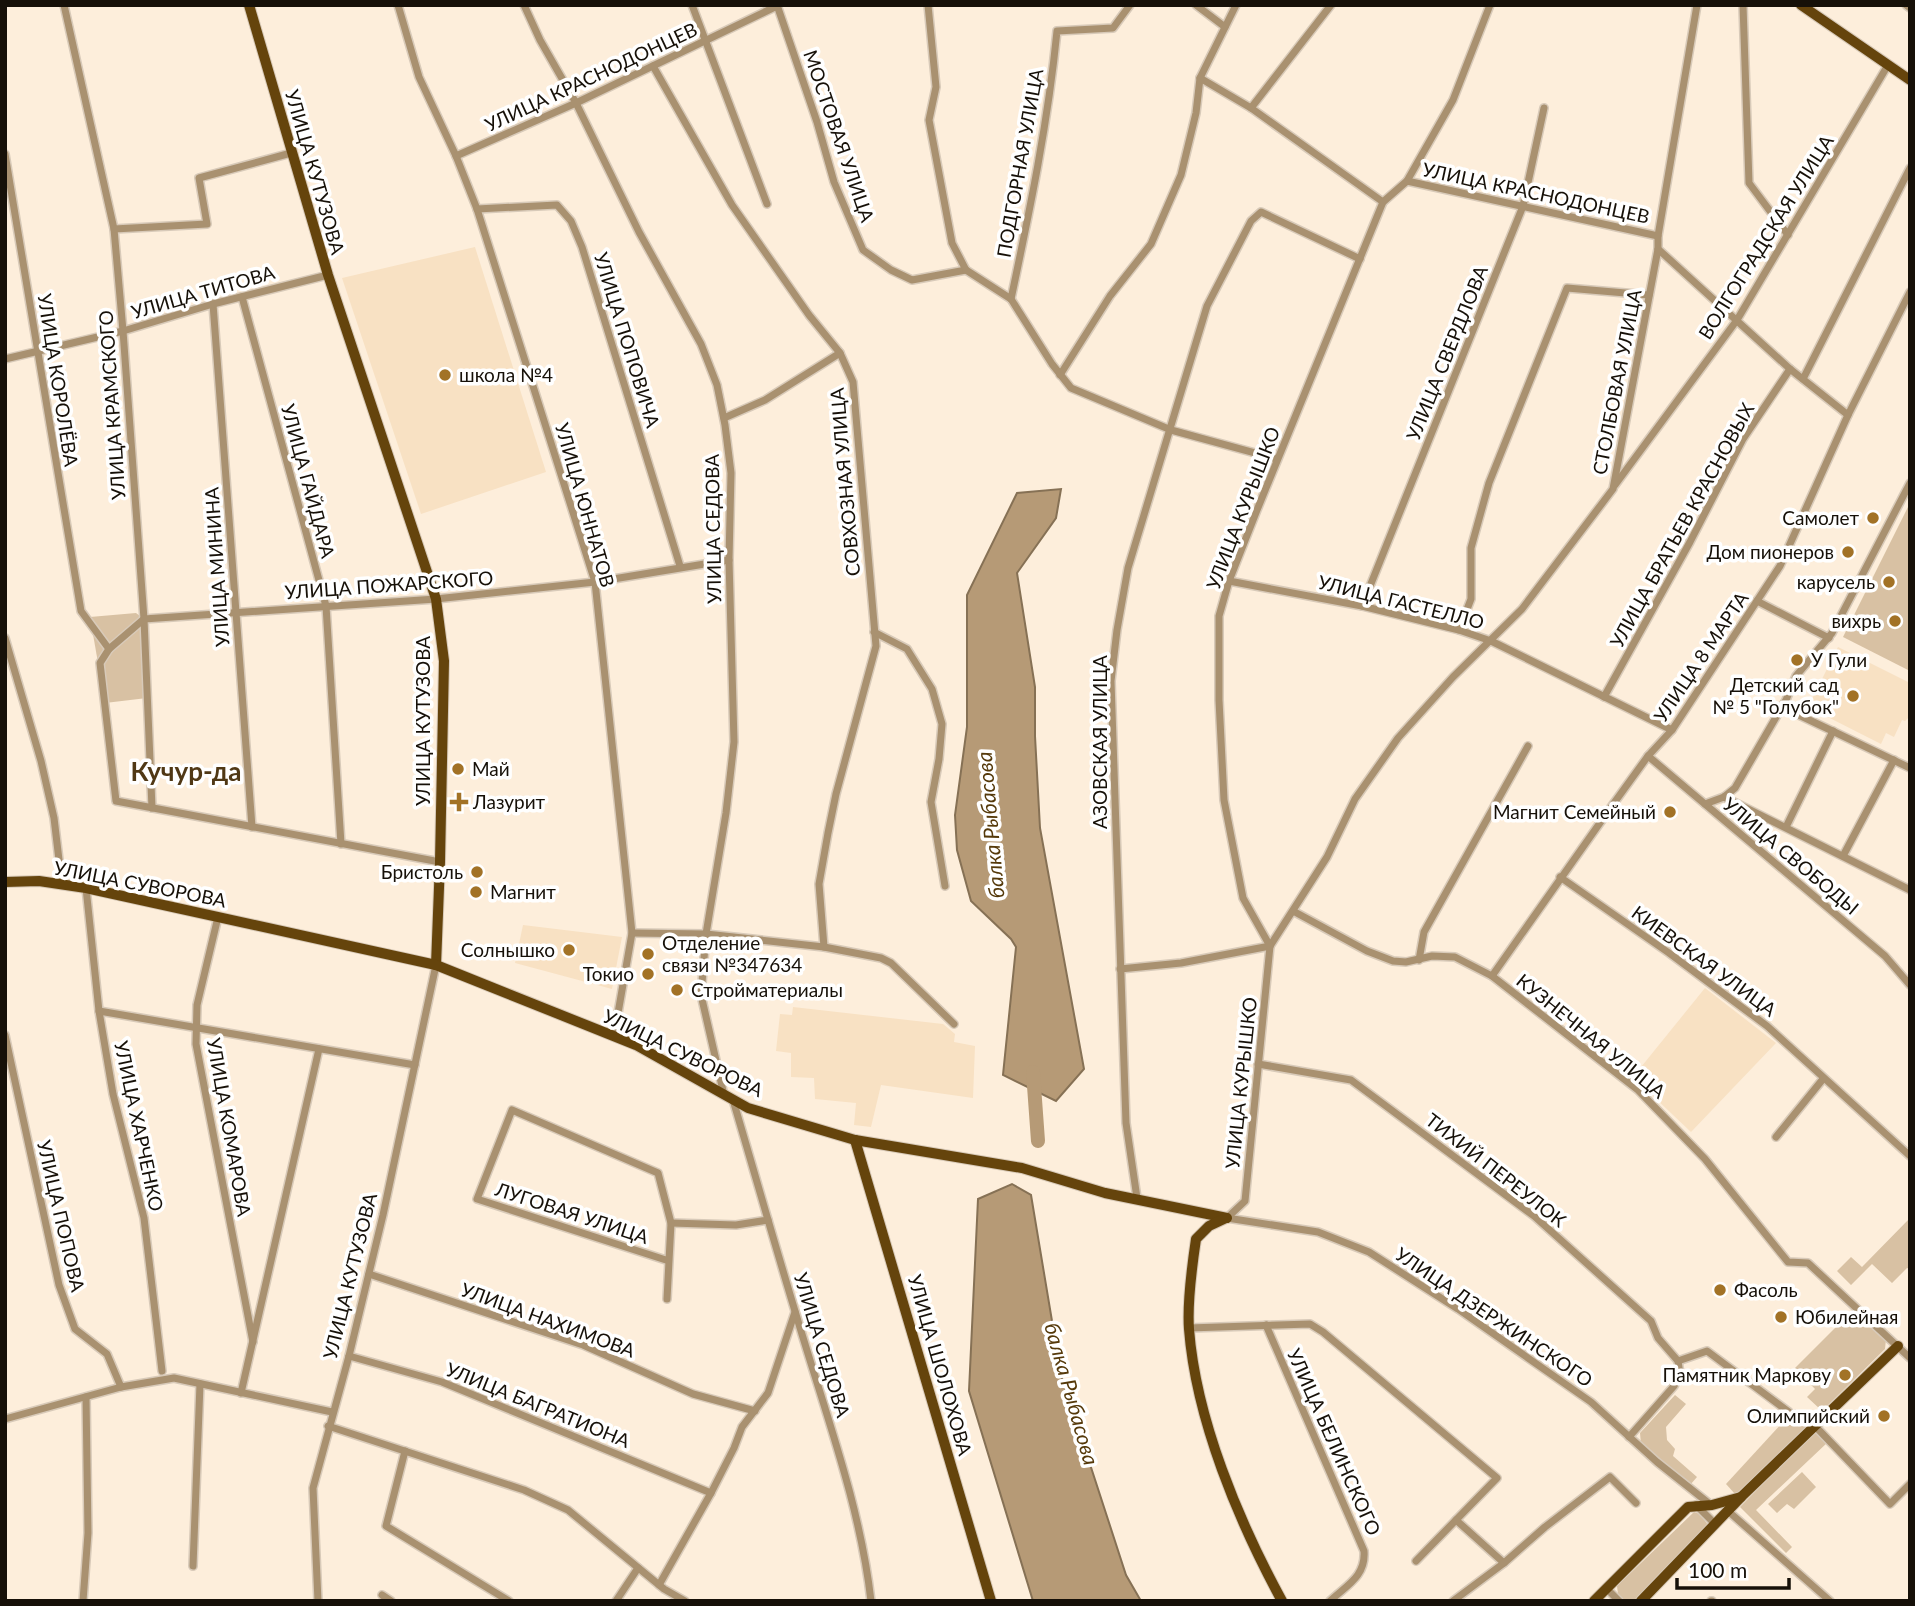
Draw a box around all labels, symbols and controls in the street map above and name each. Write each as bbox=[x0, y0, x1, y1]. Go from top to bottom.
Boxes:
street label: УЛИЦА КРАСНОДОНЦЕВ bbox=[481, 17, 701, 136]
street label: МОСТОВАЯ УЛИЦА bbox=[799, 47, 880, 225]
street label: ПОДГОРНАЯ УЛИЦА bbox=[992, 67, 1047, 259]
street label: УЛИЦА КУТУЗОВА bbox=[281, 87, 350, 257]
street label: ВОЛГОГРАДСКАЯ УЛИЦА bbox=[1693, 130, 1838, 343]
street label: УЛИЦА КРАСНОДОНЦЕВ bbox=[1420, 157, 1652, 228]
street label: УЛИЦА ПОПОВИЧА bbox=[590, 249, 665, 430]
street label: УЛИЦА ТИТОВА bbox=[129, 260, 277, 323]
street label: УЛИЦА СВЕРДЛОВА bbox=[1401, 262, 1492, 444]
street label: СТОЛБОВАЯ УЛИЦА bbox=[1587, 287, 1646, 476]
street label: УЛИЦА КОРОЛЁВА bbox=[33, 292, 84, 468]
street label: УЛИЦА КРАМСКОГО bbox=[93, 309, 130, 501]
place label: школа №4 bbox=[459, 363, 553, 386]
marker: школа №4 bbox=[437, 367, 453, 383]
street label: СОВХОЗНАЯ УЛИЦА bbox=[825, 387, 864, 577]
street label: УЛИЦА БРАТЬЕВ КРАСНОВЫХ bbox=[1605, 398, 1759, 651]
street label: УЛИЦА ГАЙДАРА bbox=[277, 401, 340, 561]
street label: УЛИЦА ЮННАТОВ bbox=[551, 420, 620, 590]
street label: УЛИЦА КУРЫШКО bbox=[1201, 423, 1284, 592]
street label: УЛИЦА СЕДОВА bbox=[700, 454, 725, 604]
street label: УЛИЦА МИНИНА bbox=[199, 486, 234, 648]
place label: Самолет bbox=[1782, 506, 1859, 529]
marker: Самолет bbox=[1865, 510, 1881, 526]
place label: Дом пионеров bbox=[1707, 540, 1834, 563]
marker: Дом пионеров bbox=[1840, 544, 1856, 560]
street label: УЛИЦА ПОЖАРСКОГО bbox=[284, 566, 494, 603]
street label: УЛИЦА ГАСТЕЛЛО bbox=[1316, 570, 1486, 633]
place label: карусель bbox=[1797, 570, 1875, 593]
marker: карусель bbox=[1881, 574, 1897, 590]
street label: УЛИЦА 8 МАРТА bbox=[1649, 587, 1753, 726]
place label: вихрь bbox=[1831, 609, 1881, 632]
marker: вихрь bbox=[1887, 613, 1903, 629]
street label: УЛИЦА КУТУЗОВА bbox=[411, 636, 434, 806]
place label: У Гули bbox=[1811, 648, 1867, 671]
marker: У Гули bbox=[1789, 652, 1805, 668]
street label: АЗОВСКАЯ УЛИЦА bbox=[1088, 655, 1111, 829]
place label: Детский сад № 5 "Голубок" bbox=[1712, 673, 1839, 718]
marker: Детский сад № 5 "Голубок" bbox=[1845, 688, 1861, 704]
water label: балка Рыбасова bbox=[971, 751, 1008, 900]
district label: Кучур-да bbox=[130, 755, 242, 787]
place label: Май bbox=[472, 757, 510, 780]
marker: Май bbox=[450, 761, 466, 777]
place label: Лазурит bbox=[472, 790, 546, 813]
street label: УЛИЦА СВОБОДЫ bbox=[1719, 792, 1864, 919]
marker: Лазурит bbox=[451, 794, 467, 810]
place label: Магнит Семейный bbox=[1493, 800, 1656, 823]
marker: Магнит Семейный bbox=[1662, 804, 1678, 820]
street label: УЛИЦА СУВОРОВА bbox=[52, 856, 228, 912]
place label: Бристоль bbox=[381, 860, 463, 883]
marker: Бристоль bbox=[469, 864, 485, 880]
place label: Магнит bbox=[490, 880, 556, 903]
marker: Магнит bbox=[468, 884, 484, 900]
street label: КИЕВСКАЯ УЛИЦА bbox=[1628, 900, 1781, 1021]
place label: Отделение связи №347634 bbox=[662, 931, 802, 976]
place label: Солнышко bbox=[461, 938, 555, 961]
marker: Солнышко bbox=[561, 942, 577, 958]
marker: Отделение связи №347634 bbox=[640, 946, 656, 962]
place label: Токио bbox=[583, 962, 634, 985]
marker: Токио bbox=[640, 966, 656, 982]
street label: КУЗНЕЧНАЯ УЛИЦА bbox=[1512, 968, 1671, 1103]
place label: Стройматериалы bbox=[691, 978, 843, 1001]
marker: Стройматериалы bbox=[669, 982, 685, 998]
street label: УЛИЦА КУРЫШКО bbox=[1220, 996, 1261, 1170]
street label: УЛИЦА СУВОРОВА bbox=[599, 1004, 767, 1101]
street label: УЛИЦА КОМАРОВА bbox=[202, 1036, 257, 1218]
street label: УЛИЦА ХАРЧЕНКО bbox=[110, 1039, 169, 1213]
street label: ТИХИЙ ПЕРЕУЛОК bbox=[1422, 1108, 1571, 1232]
street label: УЛИЦА ПОПОВА bbox=[33, 1138, 90, 1294]
street label: ЛУГОВАЯ УЛИЦА bbox=[492, 1177, 652, 1248]
street label: УЛИЦА КУТУЗОВА bbox=[318, 1190, 381, 1361]
street label: УЛИЦА ДЗЕРЖИНСКОГО bbox=[1391, 1242, 1597, 1391]
street label: УЛИЦА СЕДОВА bbox=[790, 1270, 855, 1420]
street label: УЛИЦА ШОЛОХОВА bbox=[904, 1272, 977, 1458]
street label: УЛИЦА НАХИМОВА bbox=[458, 1277, 639, 1362]
place label: Фасоль bbox=[1734, 1278, 1798, 1301]
marker: Фасоль bbox=[1712, 1282, 1728, 1298]
place label: Юбилейная bbox=[1795, 1305, 1898, 1328]
marker: Юбилейная bbox=[1773, 1309, 1789, 1325]
water label: балка Рыбасова bbox=[1040, 1319, 1105, 1468]
street label: УЛИЦА БЕЛИНСКОГО bbox=[1283, 1345, 1386, 1539]
street label: УЛИЦА БАГРАТИОНА bbox=[443, 1357, 634, 1452]
place label: Памятник Маркову bbox=[1663, 1363, 1831, 1386]
marker: Памятник Маркову bbox=[1837, 1367, 1853, 1383]
place label: Олимпийский bbox=[1747, 1404, 1870, 1427]
marker: Олимпийский bbox=[1876, 1408, 1892, 1424]
scale bar bbox=[1677, 1546, 1789, 1590]
text: 100 m bbox=[1688, 1557, 1747, 1582]

